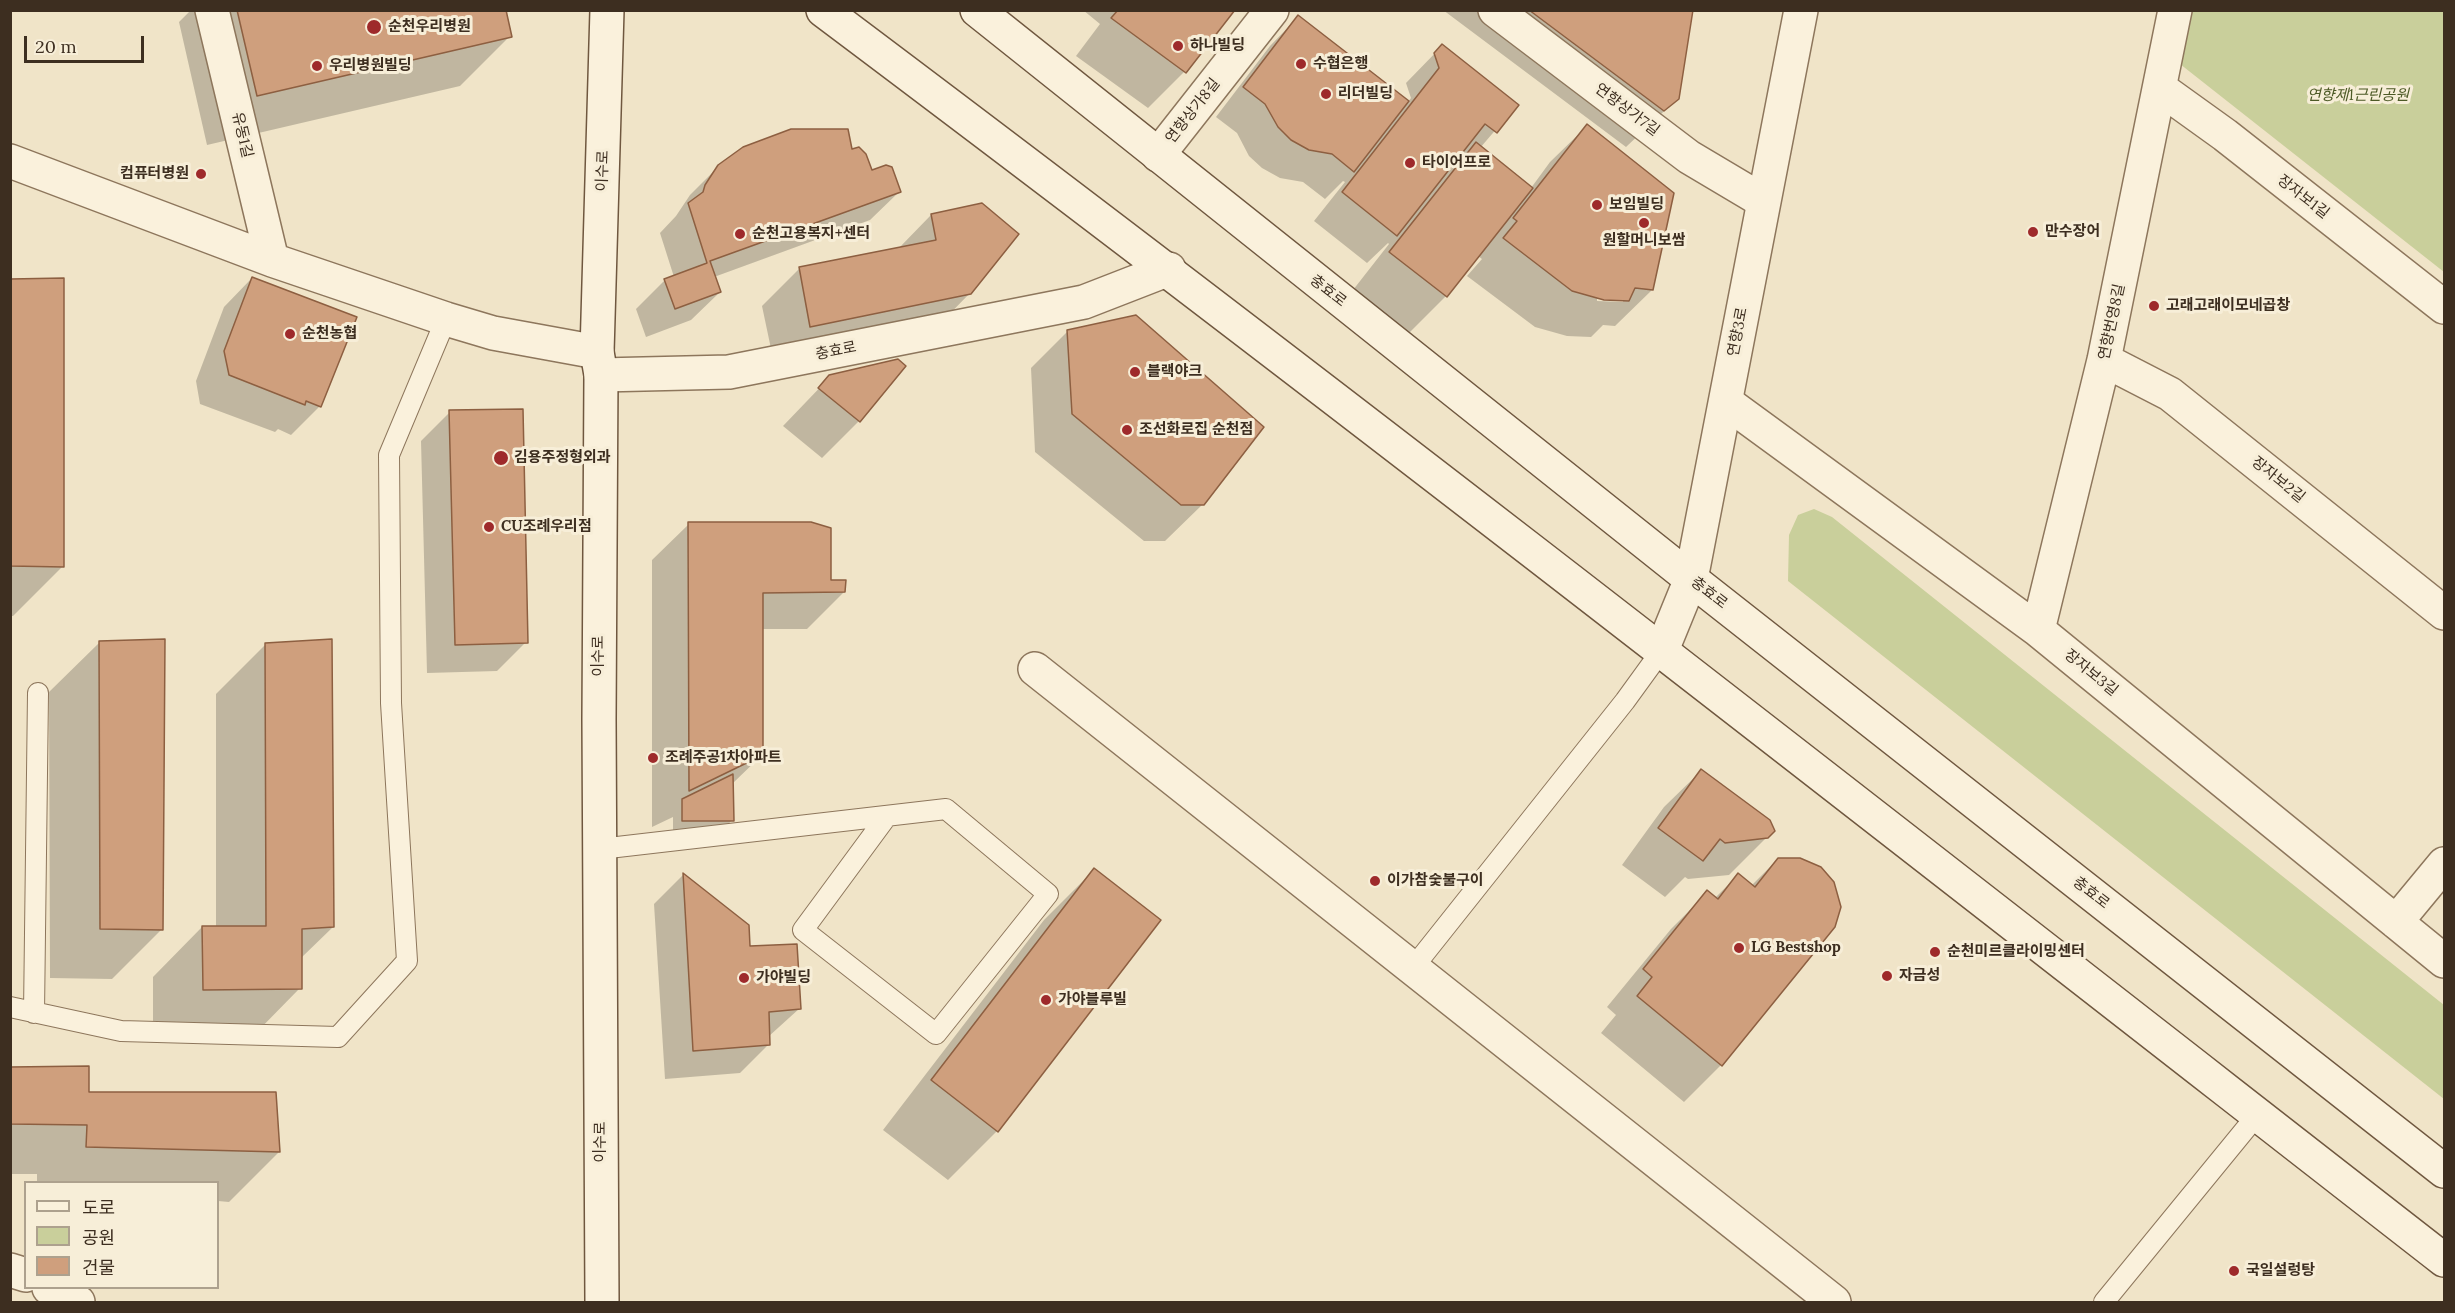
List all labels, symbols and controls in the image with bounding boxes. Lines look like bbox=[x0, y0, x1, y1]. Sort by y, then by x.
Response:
marker: 순천우리병원 bbox=[365, 18, 383, 36]
place label: 순천우리병원 bbox=[388, 18, 471, 36]
scale bar bbox=[27, 24, 147, 62]
text: 20 m bbox=[35, 35, 77, 58]
place label: 하나빌딩 bbox=[1190, 37, 1245, 55]
marker: 하나빌딩 bbox=[1171, 39, 1185, 53]
place label: 수협은행 bbox=[1313, 55, 1368, 73]
place label: 우리병원빌딩 bbox=[329, 57, 412, 75]
marker: 수협은행 bbox=[1294, 57, 1308, 71]
marker: 우리병원빌딩 bbox=[310, 59, 324, 73]
street label: 연향상가8길 bbox=[1162, 75, 1224, 147]
street label: 연향상가7길 bbox=[1591, 80, 1663, 140]
place label: 리더빌딩 bbox=[1338, 85, 1393, 103]
marker: 리더빌딩 bbox=[1319, 87, 1333, 101]
park label: 연향제1근린공원 bbox=[2307, 87, 2409, 105]
street label: 유동1길 bbox=[228, 110, 256, 160]
street label: 이수로 bbox=[593, 150, 613, 192]
place label: 타이어프로 bbox=[1422, 154, 1491, 172]
marker: 타이어프로 bbox=[1403, 156, 1417, 170]
place label: 컴퓨터병원 bbox=[120, 165, 189, 183]
marker: 컴퓨터병원 bbox=[194, 167, 208, 181]
street label: 장자보1길 bbox=[2274, 171, 2332, 223]
place label: 보임빌딩 bbox=[1609, 196, 1664, 214]
marker: 보임빌딩 bbox=[1590, 198, 1604, 212]
marker: 원할머니보쌈 bbox=[1637, 216, 1651, 230]
place label: 만수장어 bbox=[2045, 223, 2100, 241]
place label: 순천고용복지+센터 bbox=[752, 225, 870, 243]
marker: 만수장어 bbox=[2026, 225, 2040, 239]
marker: 순천고용복지+센터 bbox=[733, 227, 747, 241]
place label: 원할머니보쌈 bbox=[1603, 232, 1685, 250]
street label: 충효로 bbox=[1306, 271, 1350, 311]
street label: 연향번영8길 bbox=[2095, 282, 2129, 362]
place label: 고래고래이모네곱창 bbox=[2166, 297, 2290, 315]
marker: 고래고래이모네곱창 bbox=[2147, 299, 2161, 313]
street label: 연향3로 bbox=[1724, 306, 1752, 358]
place label: 순천농협 bbox=[302, 325, 357, 343]
marker: 순천농협 bbox=[283, 327, 297, 341]
street label: 충효로 bbox=[814, 338, 858, 364]
place label: 블랙야크 bbox=[1147, 363, 1202, 381]
marker: 블랙야크 bbox=[1128, 365, 1142, 379]
place label: 조선화로집 순천점 bbox=[1139, 421, 1253, 439]
marker: 조선화로집 순천점 bbox=[1120, 423, 1134, 437]
marker: 김용주정형외과 bbox=[492, 449, 510, 467]
place label: 김용주정형외과 bbox=[514, 449, 611, 467]
street label: 장자보2길 bbox=[2248, 453, 2308, 507]
place label: CU조례우리점 bbox=[501, 518, 592, 536]
marker: CU조례우리점 bbox=[482, 520, 496, 534]
street label: 충효로 bbox=[1687, 573, 1731, 613]
street label: 이수로 bbox=[590, 635, 608, 677]
street label: 장자보3길 bbox=[2061, 646, 2121, 700]
place label: 조례주공1차아파트 bbox=[665, 749, 781, 767]
marker: 조례주공1차아파트 bbox=[646, 751, 660, 765]
place label: 이가참숯불구이 bbox=[1387, 872, 1484, 890]
street label: 충효로 bbox=[2069, 873, 2113, 913]
marker: 이가참숯불구이 bbox=[1368, 874, 1382, 888]
place label: LG Bestshop bbox=[1751, 939, 1841, 957]
marker: LG Bestshop bbox=[1732, 941, 1746, 955]
place label: 순천미르클라이밍센터 bbox=[1947, 943, 2085, 961]
marker: 순천미르클라이밍센터 bbox=[1928, 945, 1942, 959]
place label: 자금성 bbox=[1899, 967, 1940, 985]
place label: 가야빌딩 bbox=[756, 969, 811, 987]
marker: 자금성 bbox=[1880, 969, 1894, 983]
marker: 가야빌딩 bbox=[737, 971, 751, 985]
place label: 가야블루빌 bbox=[1058, 991, 1127, 1009]
marker: 가야블루빌 bbox=[1039, 993, 1053, 1007]
street label: 이수로 bbox=[592, 1121, 610, 1163]
legend bbox=[24, 1181, 219, 1289]
text: 도로 bbox=[82, 1196, 115, 1219]
text: 공원 bbox=[82, 1226, 115, 1249]
text: 건물 bbox=[82, 1256, 115, 1279]
place label: 국일설렁탕 bbox=[2246, 1262, 2315, 1280]
marker: 국일설렁탕 bbox=[2227, 1264, 2241, 1278]

